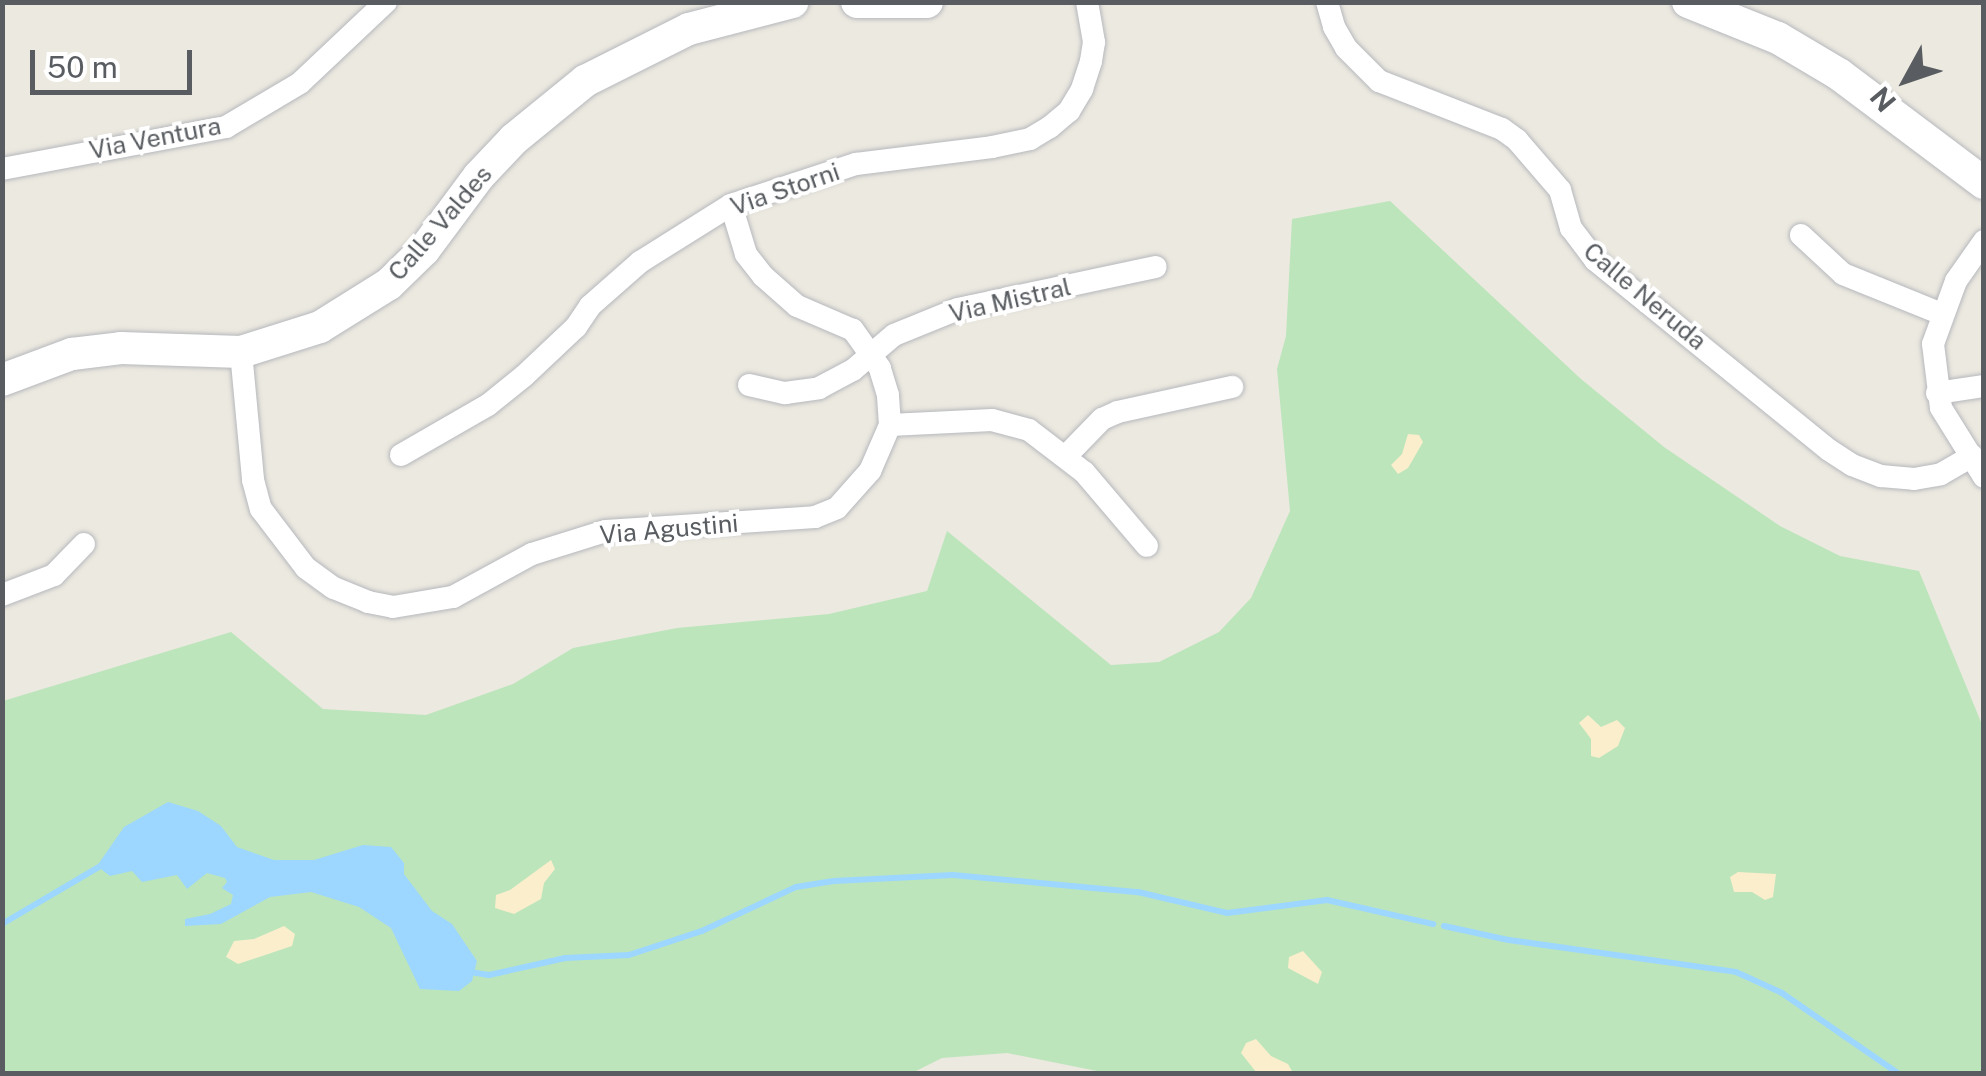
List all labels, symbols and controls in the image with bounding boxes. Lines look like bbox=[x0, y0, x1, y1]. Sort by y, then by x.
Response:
scale bar bbox=[35, 30, 198, 92]
north arrow bbox=[1856, 30, 1956, 130]
text: 50 m bbox=[47, 49, 118, 85]
text: N bbox=[1863, 81, 1902, 119]
street label: Via Ventura bbox=[86, 110, 224, 166]
street label: Via Storni bbox=[727, 156, 843, 222]
street label: Calle Valdes bbox=[382, 159, 498, 287]
street label: Calle Neruda bbox=[1577, 236, 1713, 356]
street label: Via Mistral bbox=[946, 271, 1074, 329]
street label: Via Agustini bbox=[598, 508, 740, 550]

